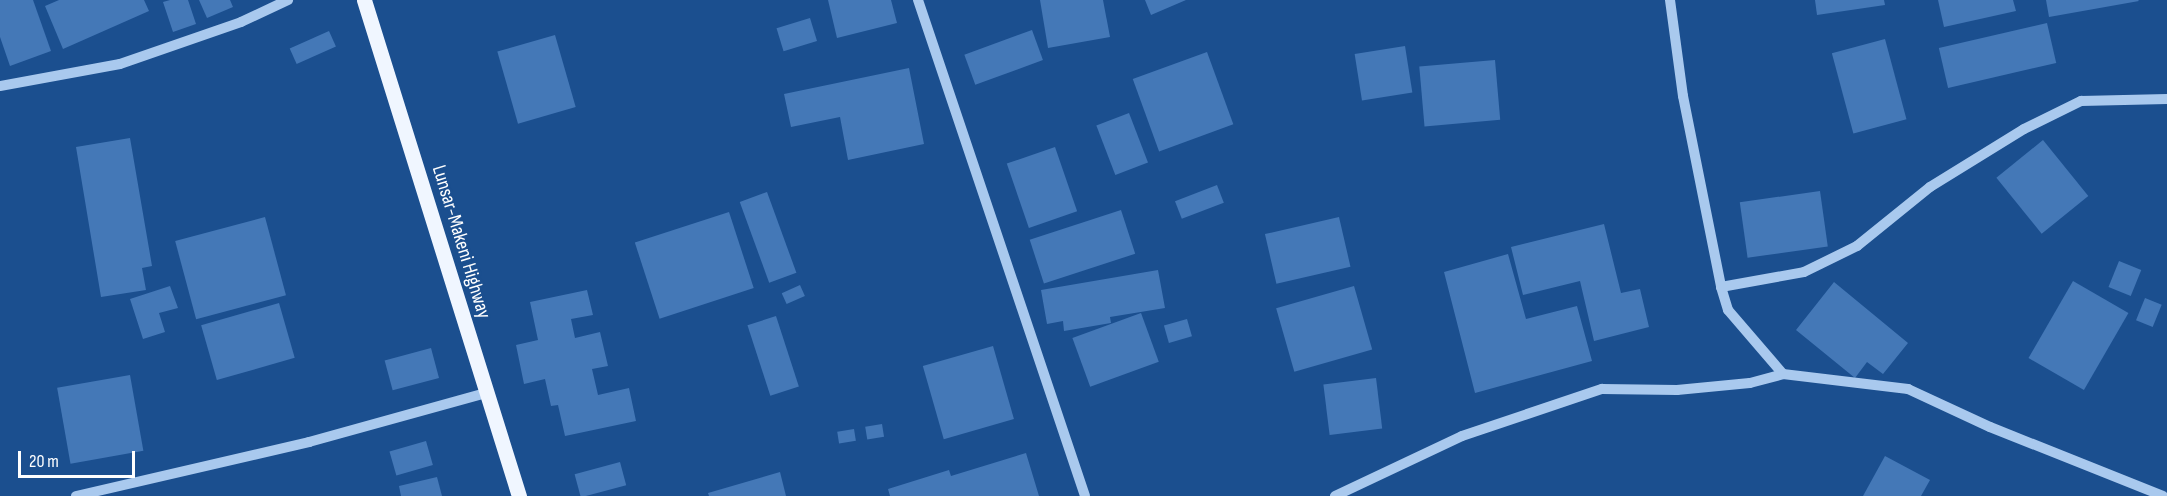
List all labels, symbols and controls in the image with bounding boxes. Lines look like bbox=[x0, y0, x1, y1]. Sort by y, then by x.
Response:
street label: Lunsar-Makeni Highway bbox=[426, 162, 496, 322]
scale bar bbox=[21, 439, 138, 477]
text: 20 m bbox=[29, 451, 59, 472]

